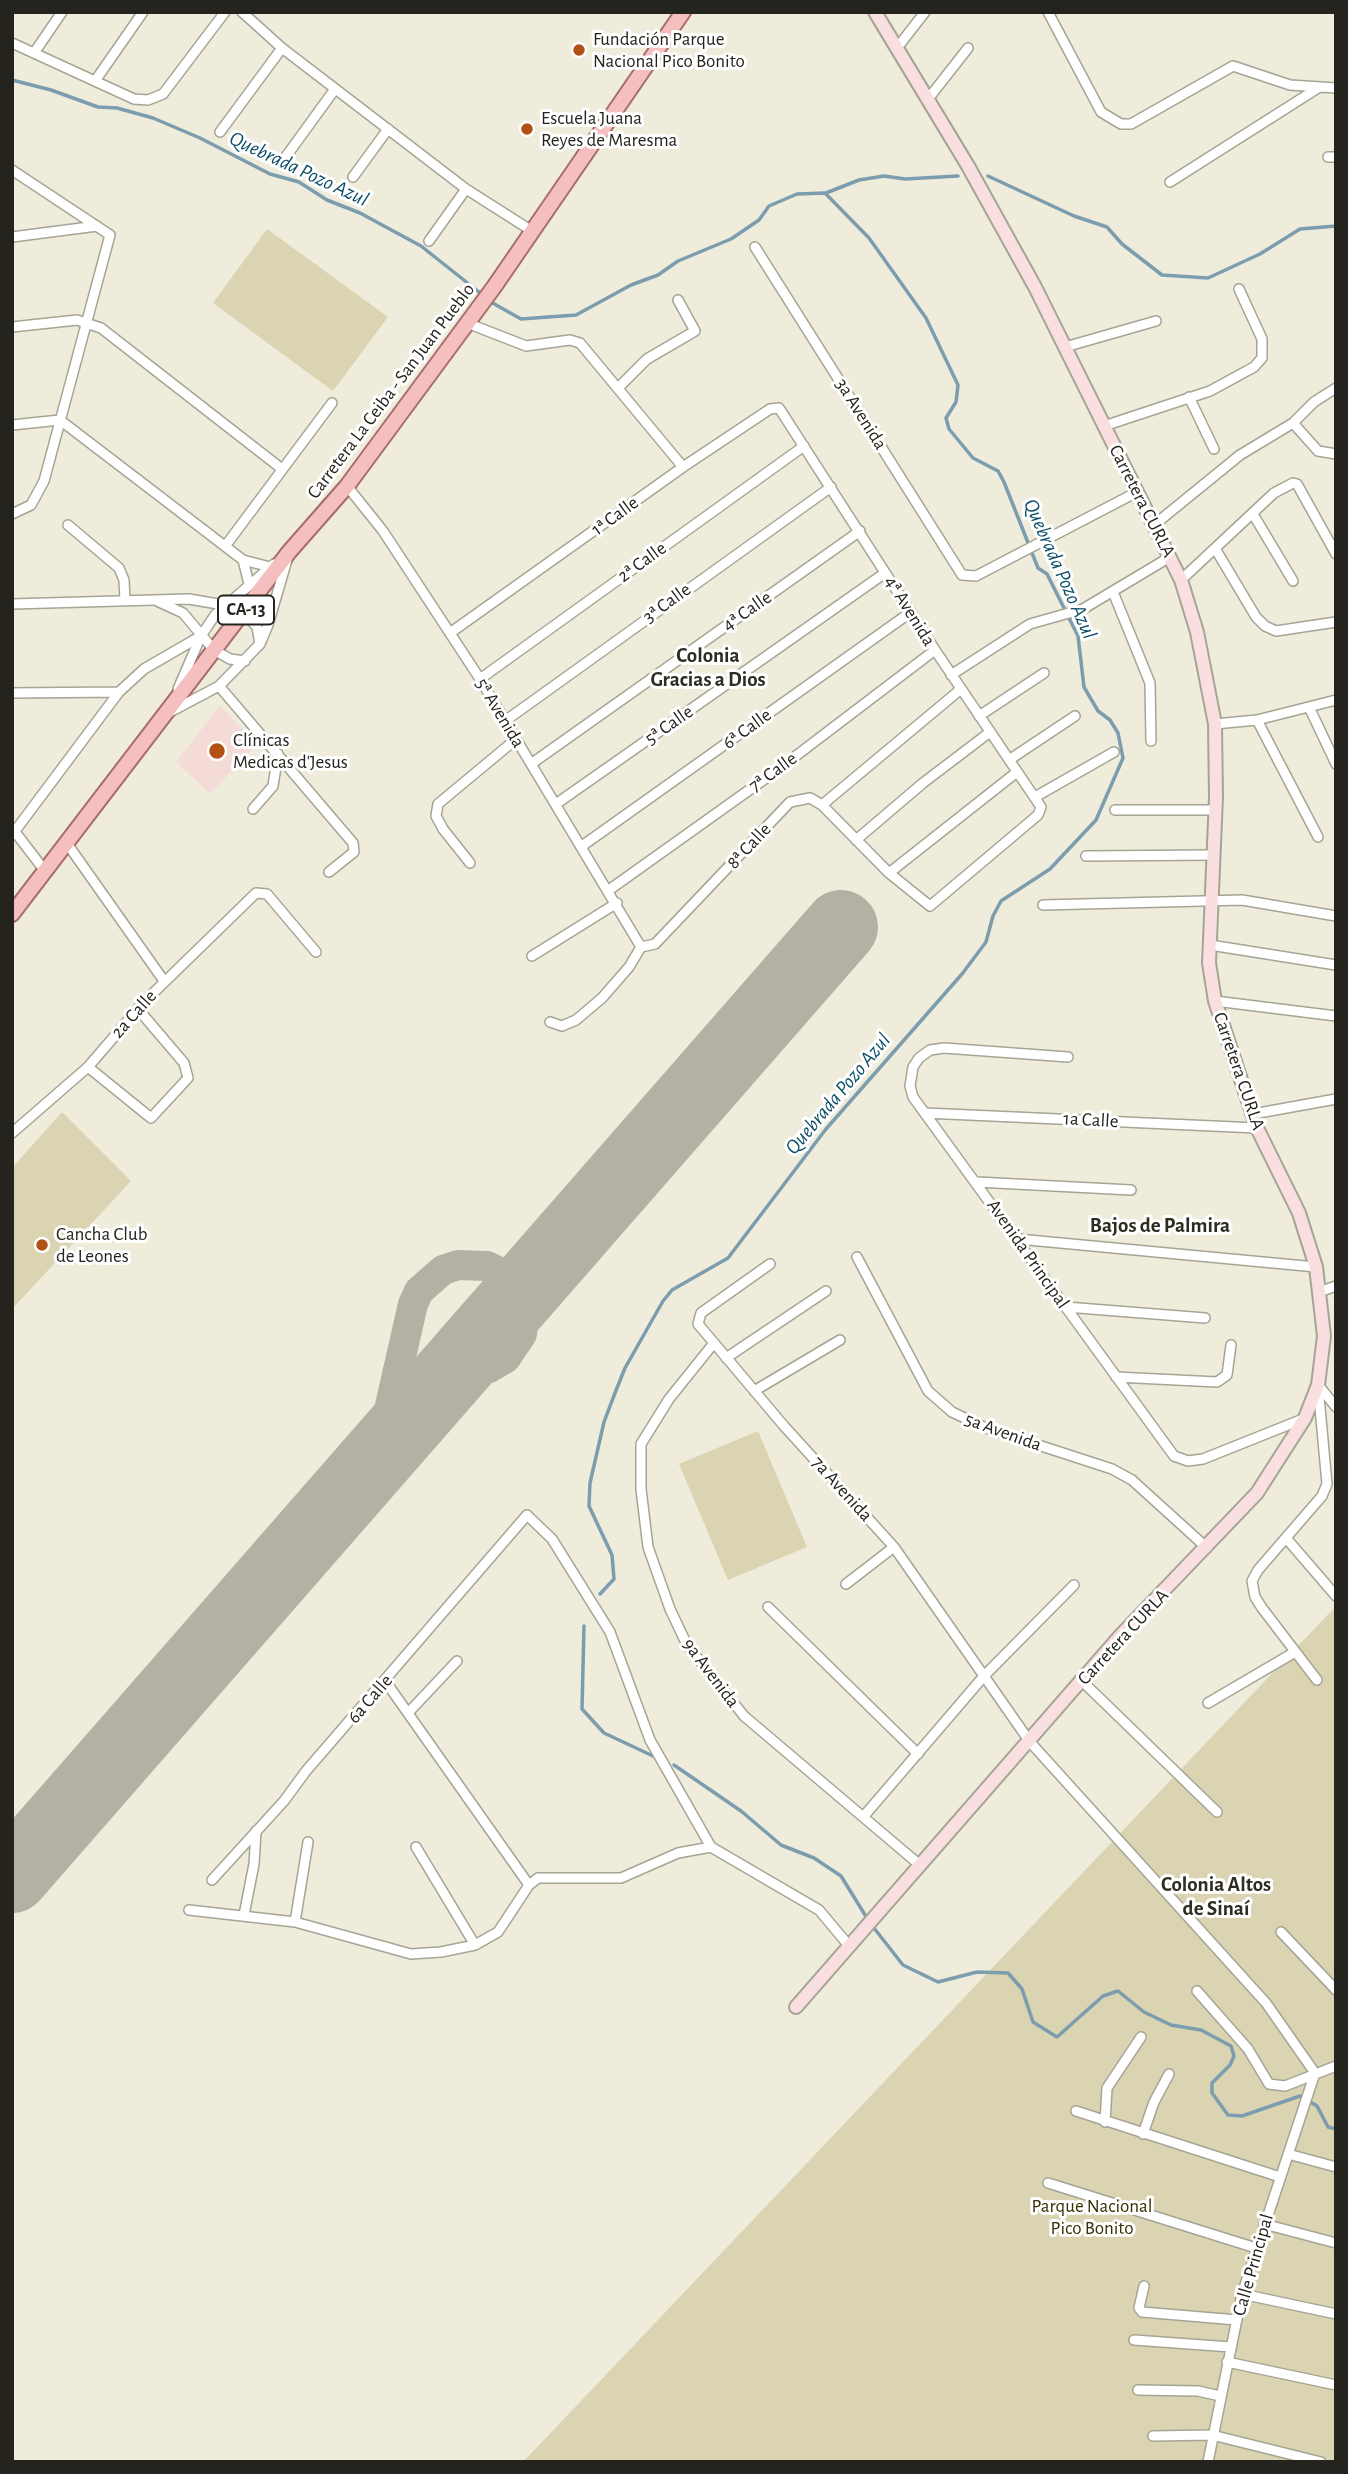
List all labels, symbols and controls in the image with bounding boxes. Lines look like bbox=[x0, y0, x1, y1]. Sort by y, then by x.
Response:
place label: Fundación Parque Nacional Pico Bonito bbox=[593, 28, 745, 72]
marker: Fundación Parque Nacional Pico Bonito bbox=[571, 42, 587, 58]
place label: Escuela Juana Reyes de Maresma bbox=[541, 107, 677, 151]
marker: Escuela Juana Reyes de Maresma bbox=[519, 121, 535, 137]
water label: Quebrada Pozo Azul bbox=[225, 126, 373, 212]
street label: Carretera La Ceiba - San Juan Pueblo bbox=[302, 279, 480, 503]
street label: 3a Avenida bbox=[830, 374, 892, 454]
street label: Carretera CURLA bbox=[1104, 441, 1180, 561]
street label: 1ª Calle bbox=[587, 491, 643, 541]
water label: Quebrada Pozo Azul bbox=[1018, 495, 1102, 643]
street label: 2ª Calle bbox=[613, 537, 671, 587]
street label: 4ª Avenida bbox=[880, 572, 940, 650]
street label: 3ª Calle bbox=[639, 578, 695, 628]
street label: 4ª Calle bbox=[718, 586, 776, 636]
road number: CA-13 bbox=[218, 596, 274, 624]
district label: Colonia Gracias a Dios bbox=[650, 643, 766, 693]
street label: 5ª Avenida bbox=[470, 674, 530, 752]
street label: 5ª Calle bbox=[640, 700, 698, 750]
street label: 6ª Calle bbox=[718, 704, 776, 754]
place label: Clínicas Medicas d'Jesus bbox=[233, 729, 348, 773]
marker: Clínicas Medicas d'Jesus bbox=[207, 741, 227, 761]
street label: 7ª Calle bbox=[744, 747, 802, 797]
street label: 8ª Calle bbox=[722, 818, 776, 874]
street label: 2a Calle bbox=[106, 985, 162, 1043]
street label: Carretera CURLA bbox=[1208, 1009, 1270, 1133]
water label: Quebrada Pozo Azul bbox=[780, 1028, 896, 1160]
street label: 1a Calle bbox=[1063, 1107, 1119, 1133]
street label: Avenida Principal bbox=[982, 1195, 1074, 1313]
district label: Bajos de Palmira bbox=[1090, 1213, 1230, 1239]
place label: Cancha Club de Leones bbox=[56, 1223, 147, 1267]
marker: Cancha Club de Leones bbox=[34, 1237, 50, 1253]
street label: 5a Avenida bbox=[962, 1408, 1044, 1456]
street label: 7a Avenida bbox=[807, 1452, 877, 1526]
street label: Carretera CURLA bbox=[1073, 1584, 1173, 1690]
street label: 9a Avenida bbox=[678, 1634, 744, 1712]
street label: 6a Calle bbox=[342, 1670, 398, 1728]
district label: Colonia Altos de Sinaí bbox=[1161, 1872, 1271, 1922]
park label: Parque Nacional Pico Bonito bbox=[1031, 2195, 1153, 2239]
street label: Calle Principal bbox=[1228, 2211, 1278, 2319]

